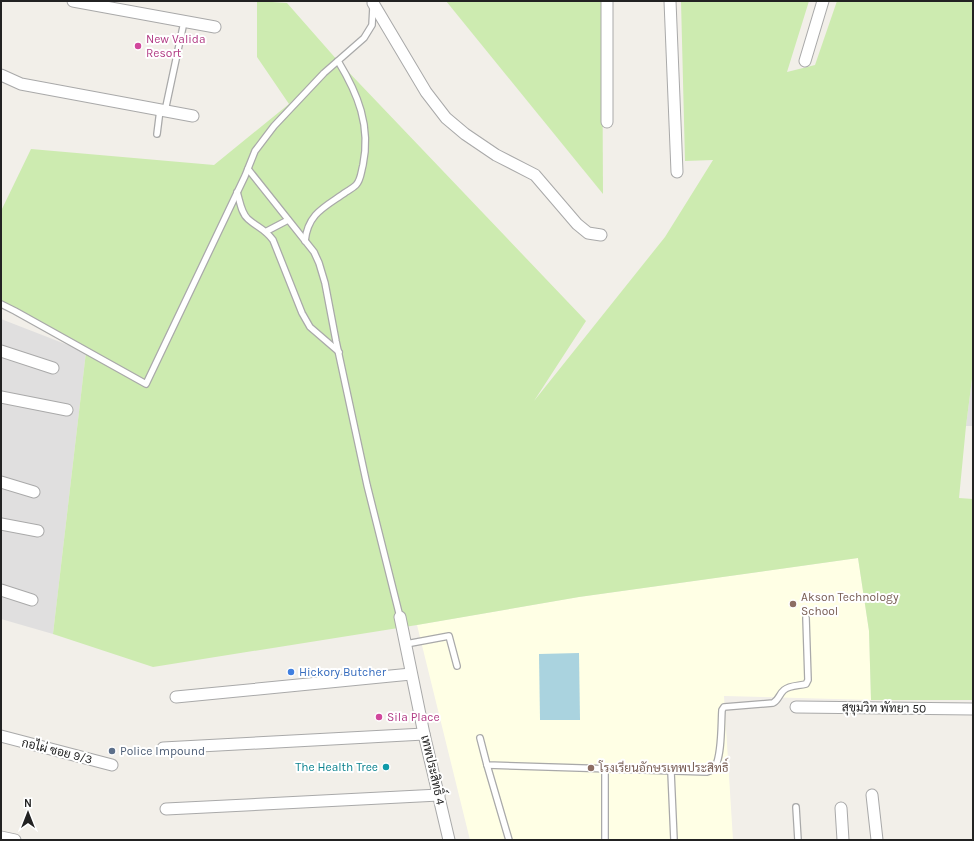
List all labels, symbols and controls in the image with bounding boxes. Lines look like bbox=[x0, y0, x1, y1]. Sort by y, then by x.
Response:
place label: New Valida Resort bbox=[146, 32, 206, 60]
marker: New Valida Resort bbox=[133, 41, 143, 51]
place label: Akson Technology School bbox=[801, 590, 899, 618]
marker: Akson Technology School bbox=[788, 599, 798, 609]
place label: Hickory Butcher bbox=[299, 665, 387, 679]
marker: Hickory Butcher bbox=[286, 667, 296, 677]
street label: สุขุมวิท พัทยา 50 bbox=[842, 700, 926, 718]
place label: Sila Place bbox=[387, 710, 440, 724]
marker: Sila Place bbox=[374, 712, 384, 722]
street label: เทพประสิทธิ์ 4 bbox=[418, 733, 452, 807]
street label: กอไผ่ ซอย 9/3 bbox=[20, 734, 94, 767]
place label: Police Impound bbox=[120, 744, 205, 758]
marker: Police Impound bbox=[107, 746, 117, 756]
place label: โรงเรียนอักษรเทพประสิทธิ์ bbox=[598, 757, 729, 775]
place label: The Health Tree bbox=[295, 760, 378, 774]
marker: The Health Tree bbox=[381, 762, 391, 772]
marker: โรงเรียนอักษรเทพประสิทธิ์ bbox=[586, 763, 596, 773]
north arrow bbox=[8, 793, 48, 833]
text: N bbox=[24, 797, 32, 810]

